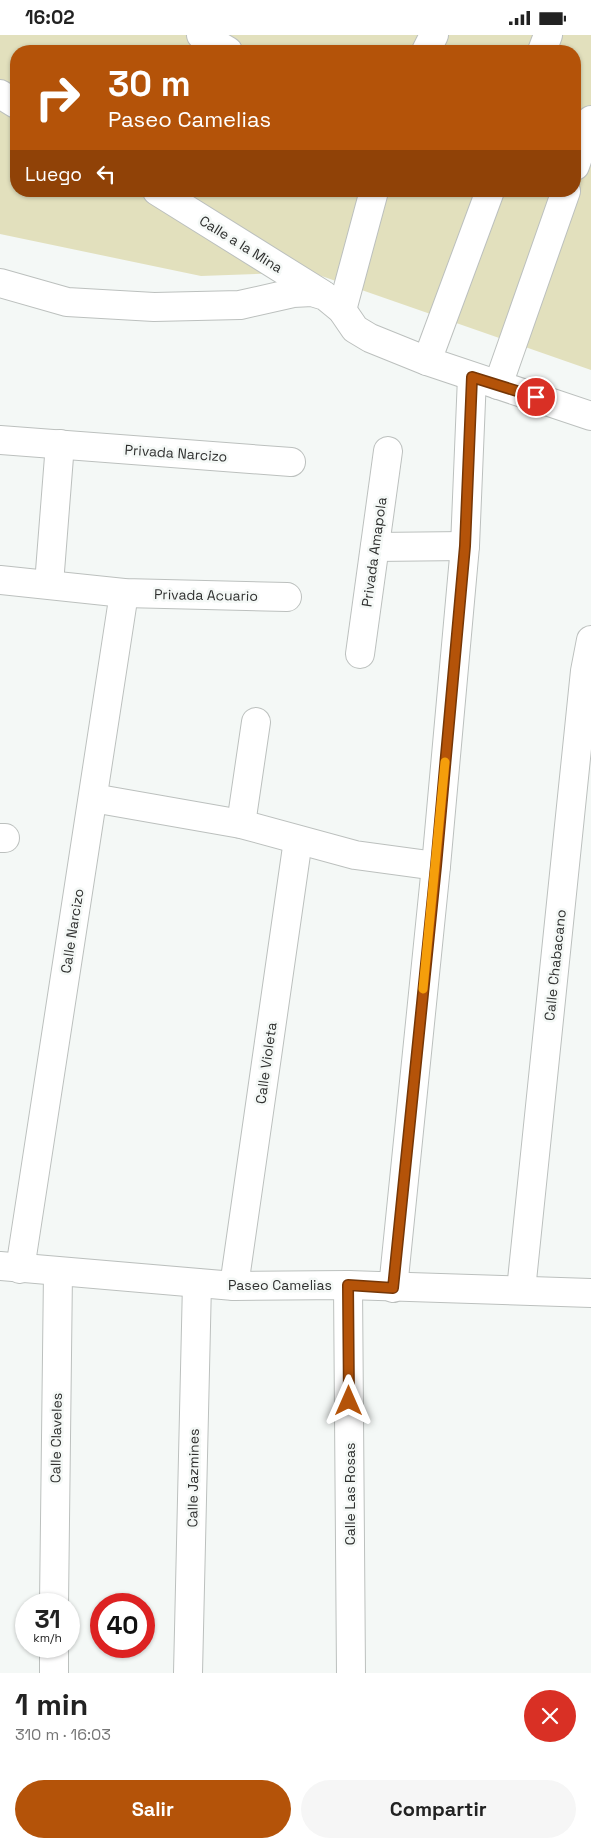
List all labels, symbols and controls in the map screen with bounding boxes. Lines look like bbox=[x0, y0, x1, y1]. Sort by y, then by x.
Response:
text: 16:02 bbox=[25, 5, 75, 30]
text: 30 m bbox=[108, 62, 191, 106]
icon: right bbox=[25, 65, 90, 130]
text: Paseo Camelias bbox=[108, 105, 271, 133]
icon: left bbox=[92, 160, 120, 188]
text: Luego bbox=[25, 162, 82, 187]
street label: Calle a la Mina bbox=[196, 211, 286, 277]
pin bbox=[515, 376, 557, 418]
icon: arrive bbox=[522, 383, 550, 411]
street label: Privada Narcizo bbox=[124, 440, 228, 466]
street label: Privada Amapola bbox=[357, 496, 391, 608]
street label: Privada Acuario bbox=[154, 585, 258, 605]
street label: Calle Narcizo bbox=[56, 887, 88, 975]
street label: Calle Chabacano bbox=[540, 908, 570, 1022]
street label: Calle Violeta bbox=[251, 1021, 281, 1105]
street label: Paseo Camelias bbox=[228, 1276, 332, 1294]
position arrow bbox=[322, 1374, 374, 1426]
street label: Calle Claveles bbox=[46, 1393, 66, 1483]
street label: Calle Jazmines bbox=[183, 1428, 203, 1528]
street label: Calle Las Rosas bbox=[341, 1443, 359, 1545]
speed limit sign: 40 bbox=[90, 1593, 155, 1658]
text: 31 bbox=[34, 1603, 61, 1635]
text: km/h bbox=[33, 1630, 62, 1646]
text: 1 min bbox=[15, 1685, 88, 1724]
button: close bbox=[524, 1690, 576, 1742]
text: 310 m · 16:03 bbox=[15, 1724, 111, 1745]
button: Salir bbox=[15, 1780, 291, 1838]
button: Compartir bbox=[301, 1780, 576, 1838]

